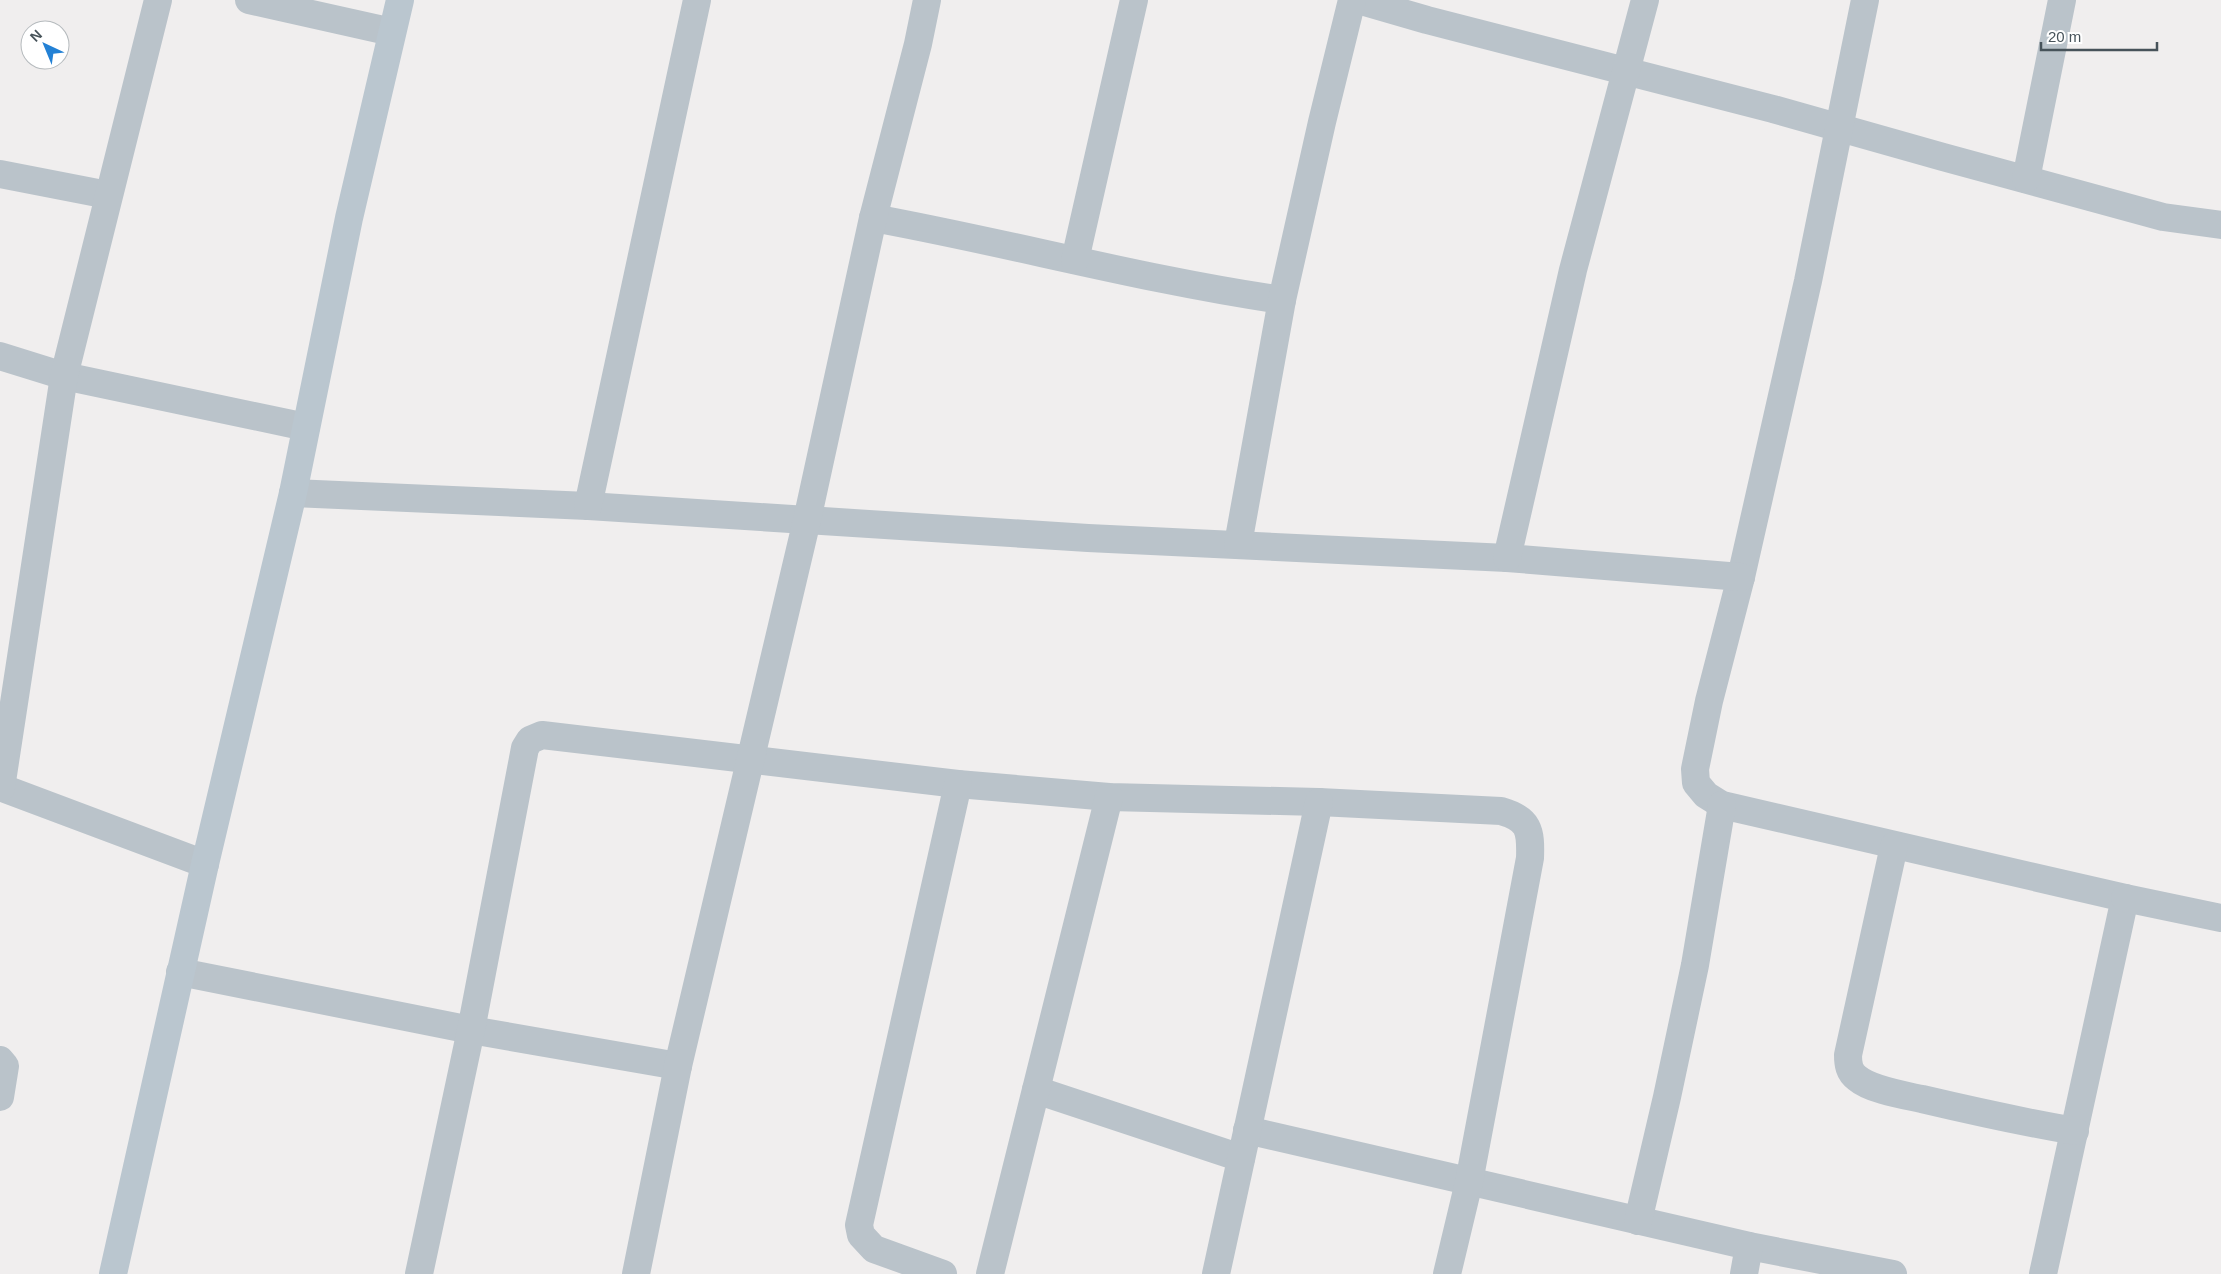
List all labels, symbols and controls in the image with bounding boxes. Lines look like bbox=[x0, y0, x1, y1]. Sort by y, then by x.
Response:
north arrow bbox=[20, 20, 70, 70]
scale bar bbox=[2041, 20, 2157, 52]
text: N bbox=[27, 26, 45, 45]
text: 20 m bbox=[2048, 28, 2081, 45]

